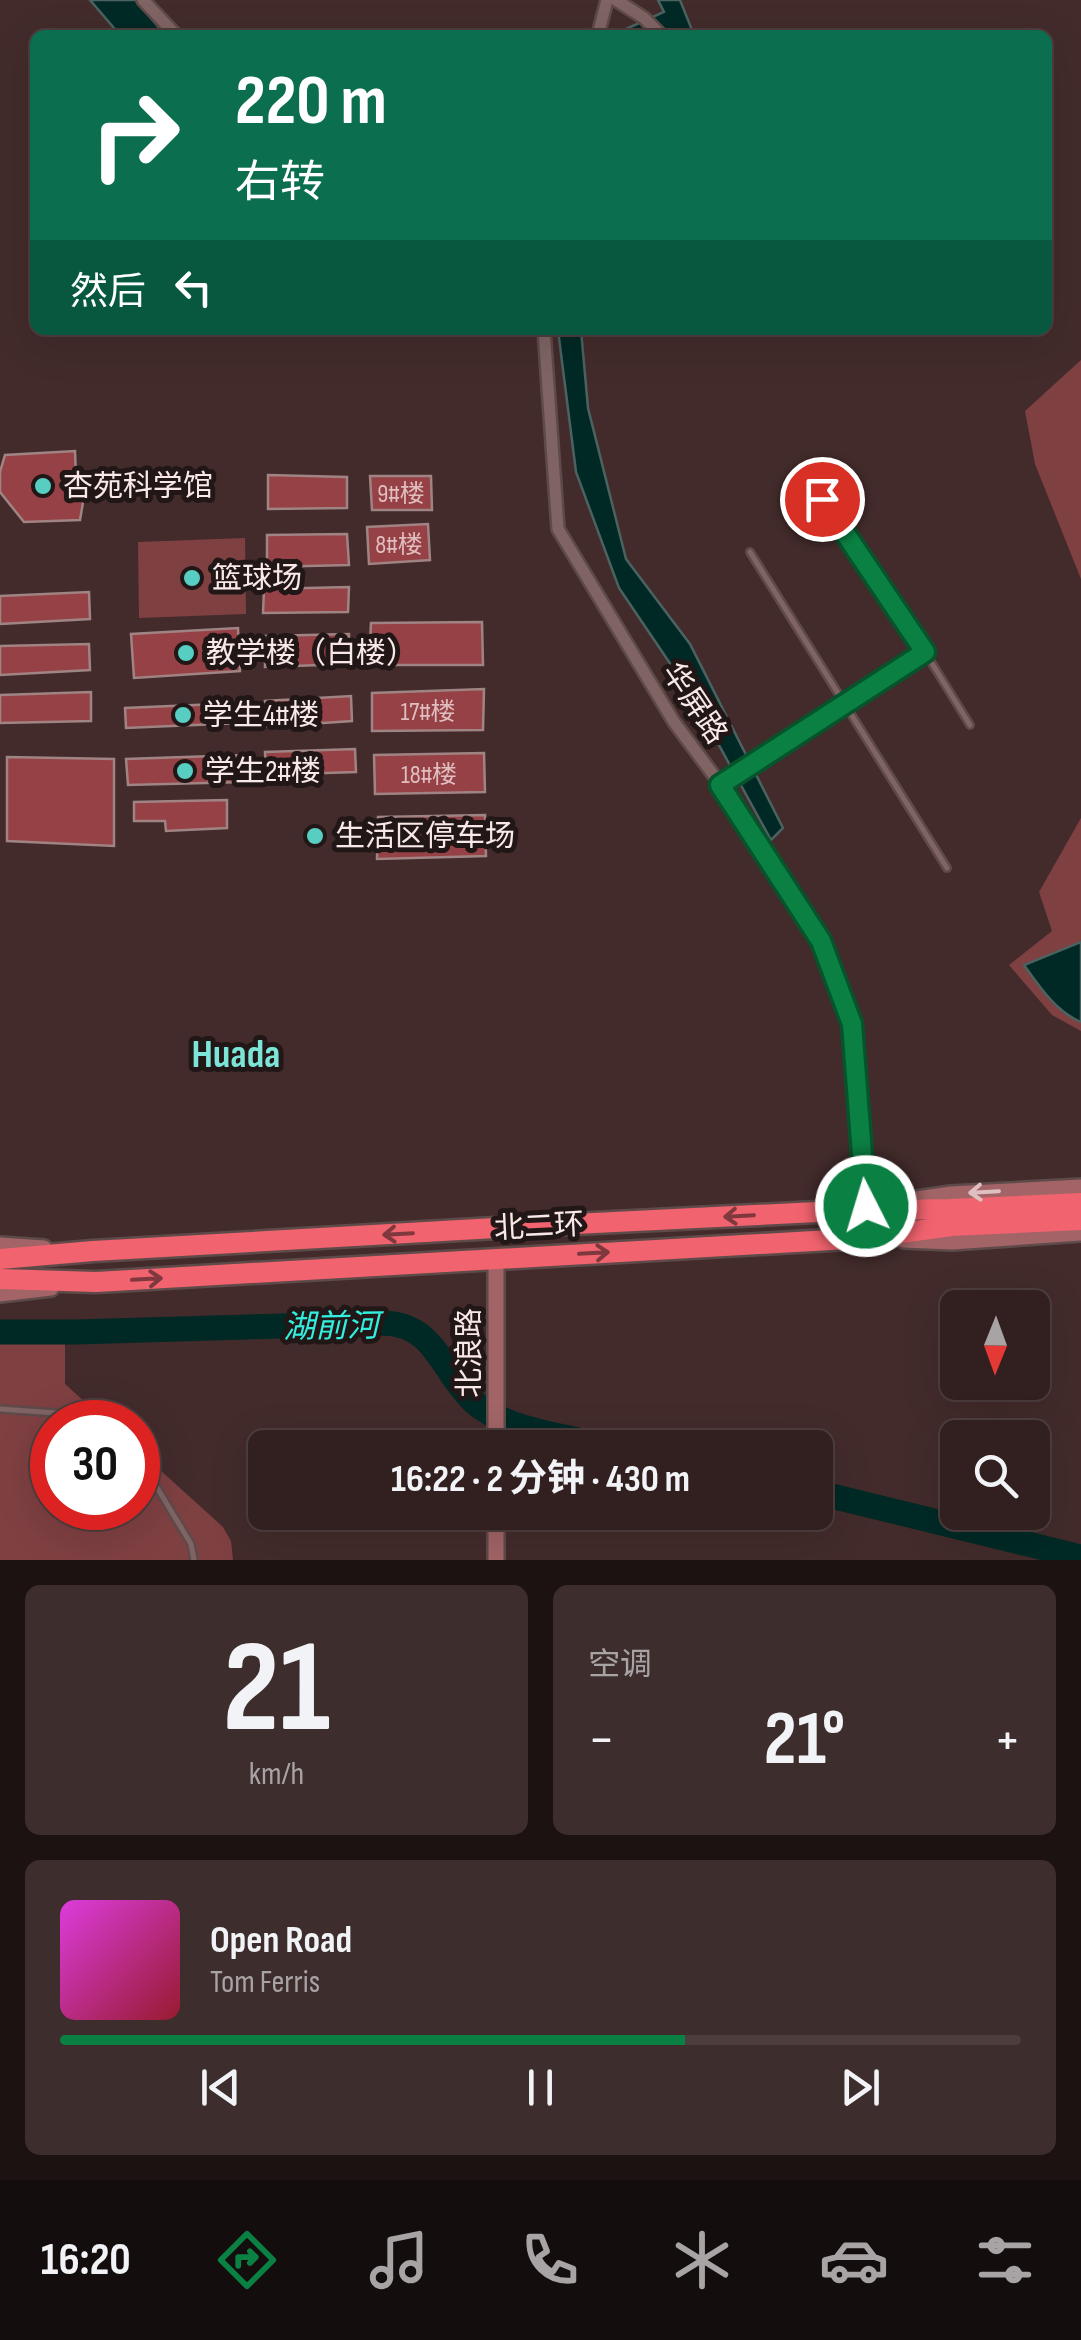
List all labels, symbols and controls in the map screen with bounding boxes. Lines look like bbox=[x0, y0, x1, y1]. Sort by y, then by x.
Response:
text: 220 m bbox=[235, 60, 387, 144]
icon: right bbox=[70, 70, 200, 200]
text: 右转 bbox=[235, 156, 325, 211]
icon: left bbox=[166, 260, 221, 315]
text: 然后 bbox=[70, 270, 146, 315]
pin bbox=[780, 457, 865, 542]
place label: 杏苑科学馆 bbox=[63, 469, 213, 505]
icon: arrive bbox=[795, 472, 850, 527]
marker: 杏苑科学馆 bbox=[32, 475, 54, 497]
house number: 9#楼 bbox=[377, 479, 425, 510]
house number: 8#楼 bbox=[375, 530, 423, 561]
place label: 篮球场 bbox=[212, 561, 302, 597]
marker: 篮球场 bbox=[181, 567, 203, 589]
place label: 教学楼（白楼） bbox=[206, 636, 416, 672]
marker: 教学楼（白楼） bbox=[175, 642, 197, 664]
street label: 华屏路 bbox=[654, 656, 734, 751]
house number: 17#楼 bbox=[400, 697, 456, 728]
place label: 学生4#楼 bbox=[203, 698, 319, 734]
marker: 学生4#楼 bbox=[172, 704, 194, 726]
place label: 学生2#楼 bbox=[205, 754, 321, 790]
marker: 学生2#楼 bbox=[174, 760, 196, 782]
house number: 18#楼 bbox=[401, 760, 457, 791]
place label: 生活区停车场 bbox=[335, 819, 515, 855]
marker: 生活区停车场 bbox=[304, 825, 326, 847]
district label: Huada bbox=[192, 1031, 280, 1079]
position arrow bbox=[814, 1154, 918, 1258]
one-way arrow bbox=[968, 1183, 1000, 1202]
street label: 北二环 bbox=[493, 1207, 585, 1247]
one-way arrow bbox=[724, 1207, 756, 1226]
one-way arrow bbox=[383, 1225, 415, 1244]
one-way arrow bbox=[577, 1243, 609, 1262]
one-way arrow bbox=[131, 1269, 163, 1288]
north arrow bbox=[940, 1290, 1050, 1400]
map controls bbox=[940, 1290, 1050, 1530]
water label: 湖前河 bbox=[283, 1307, 385, 1348]
street label: 北浪路 bbox=[452, 1308, 488, 1398]
speed limit sign: 30 bbox=[30, 1400, 160, 1530]
button: search bbox=[940, 1420, 1050, 1530]
text: 16:22 · 2 分钟 · 430 m bbox=[391, 1457, 690, 1502]
text: 21 bbox=[222, 1612, 331, 1768]
text: 空调 bbox=[588, 1646, 652, 1685]
text: 21° bbox=[764, 1695, 845, 1786]
text: − bbox=[588, 1707, 615, 1774]
text: + bbox=[994, 1707, 1021, 1774]
text: km/h bbox=[249, 1755, 304, 1794]
text: Open Road bbox=[210, 1918, 352, 1963]
text: Tom Ferris bbox=[210, 1963, 320, 2002]
icon: previous bbox=[193, 2060, 248, 2115]
icon: pause bbox=[513, 2060, 568, 2115]
icon: next bbox=[833, 2060, 888, 2115]
icon: directions bbox=[212, 2225, 282, 2295]
icon: music bbox=[364, 2225, 434, 2295]
icon: phone bbox=[515, 2225, 585, 2295]
icon: climate bbox=[667, 2225, 737, 2295]
icon: car bbox=[819, 2225, 889, 2295]
icon: filters bbox=[970, 2225, 1040, 2295]
text: 16:20 bbox=[41, 2233, 131, 2288]

